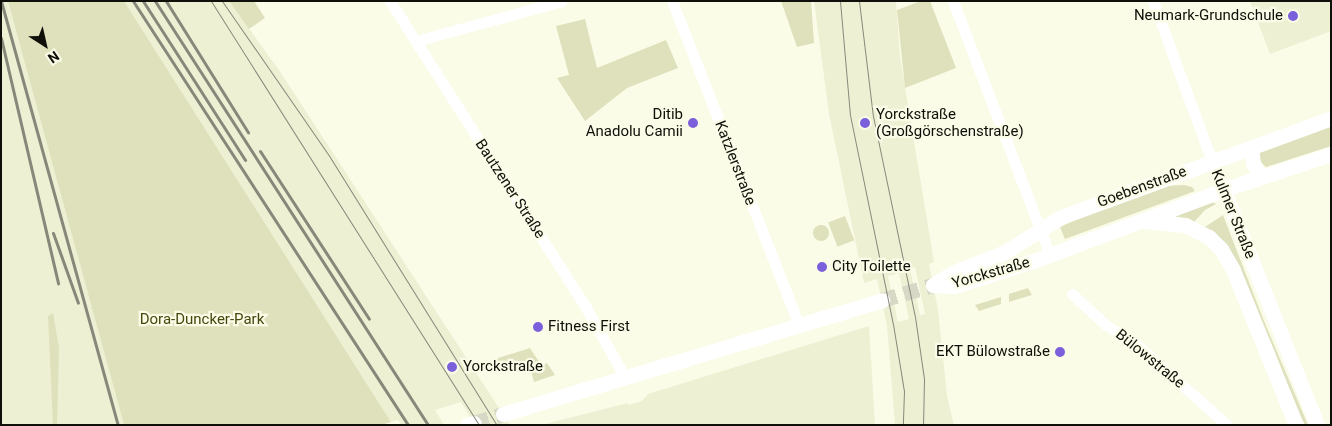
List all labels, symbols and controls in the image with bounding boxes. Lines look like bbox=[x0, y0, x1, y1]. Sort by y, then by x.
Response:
place label: Neumark-Grundschule bbox=[1134, 7, 1283, 25]
marker: Neumark-Grundschule bbox=[1287, 10, 1299, 22]
north arrow bbox=[20, 20, 70, 70]
text: N bbox=[45, 48, 62, 67]
place label: Ditib Anadolu Camii bbox=[586, 105, 683, 140]
place label: Yorckstraße (Großgörschenstraße) bbox=[876, 105, 1024, 140]
marker: Yorckstraße (Großgörschenstraße) bbox=[858, 116, 872, 130]
marker: Ditib Anadolu Camii bbox=[687, 117, 699, 129]
street label: Katzlerstraße bbox=[711, 118, 759, 208]
street label: Bautzener Straße bbox=[471, 136, 549, 242]
street label: Goebenstraße bbox=[1095, 162, 1189, 212]
street label: Kulmer Straße bbox=[1207, 167, 1259, 261]
street label: Yorckstraße bbox=[950, 253, 1032, 293]
place label: City Toilette bbox=[832, 258, 911, 276]
marker: City Toilette bbox=[816, 261, 828, 273]
park label: Dora-Duncker-Park bbox=[140, 311, 264, 329]
place label: Fitness First bbox=[548, 318, 630, 336]
marker: Fitness First bbox=[532, 321, 544, 333]
street label: Bülowstraße bbox=[1112, 326, 1188, 392]
place label: EKT Bülowstraße bbox=[936, 343, 1050, 361]
marker: EKT Bülowstraße bbox=[1054, 346, 1066, 358]
place label: Yorckstraße bbox=[463, 358, 543, 376]
marker: Yorckstraße bbox=[445, 360, 459, 374]

